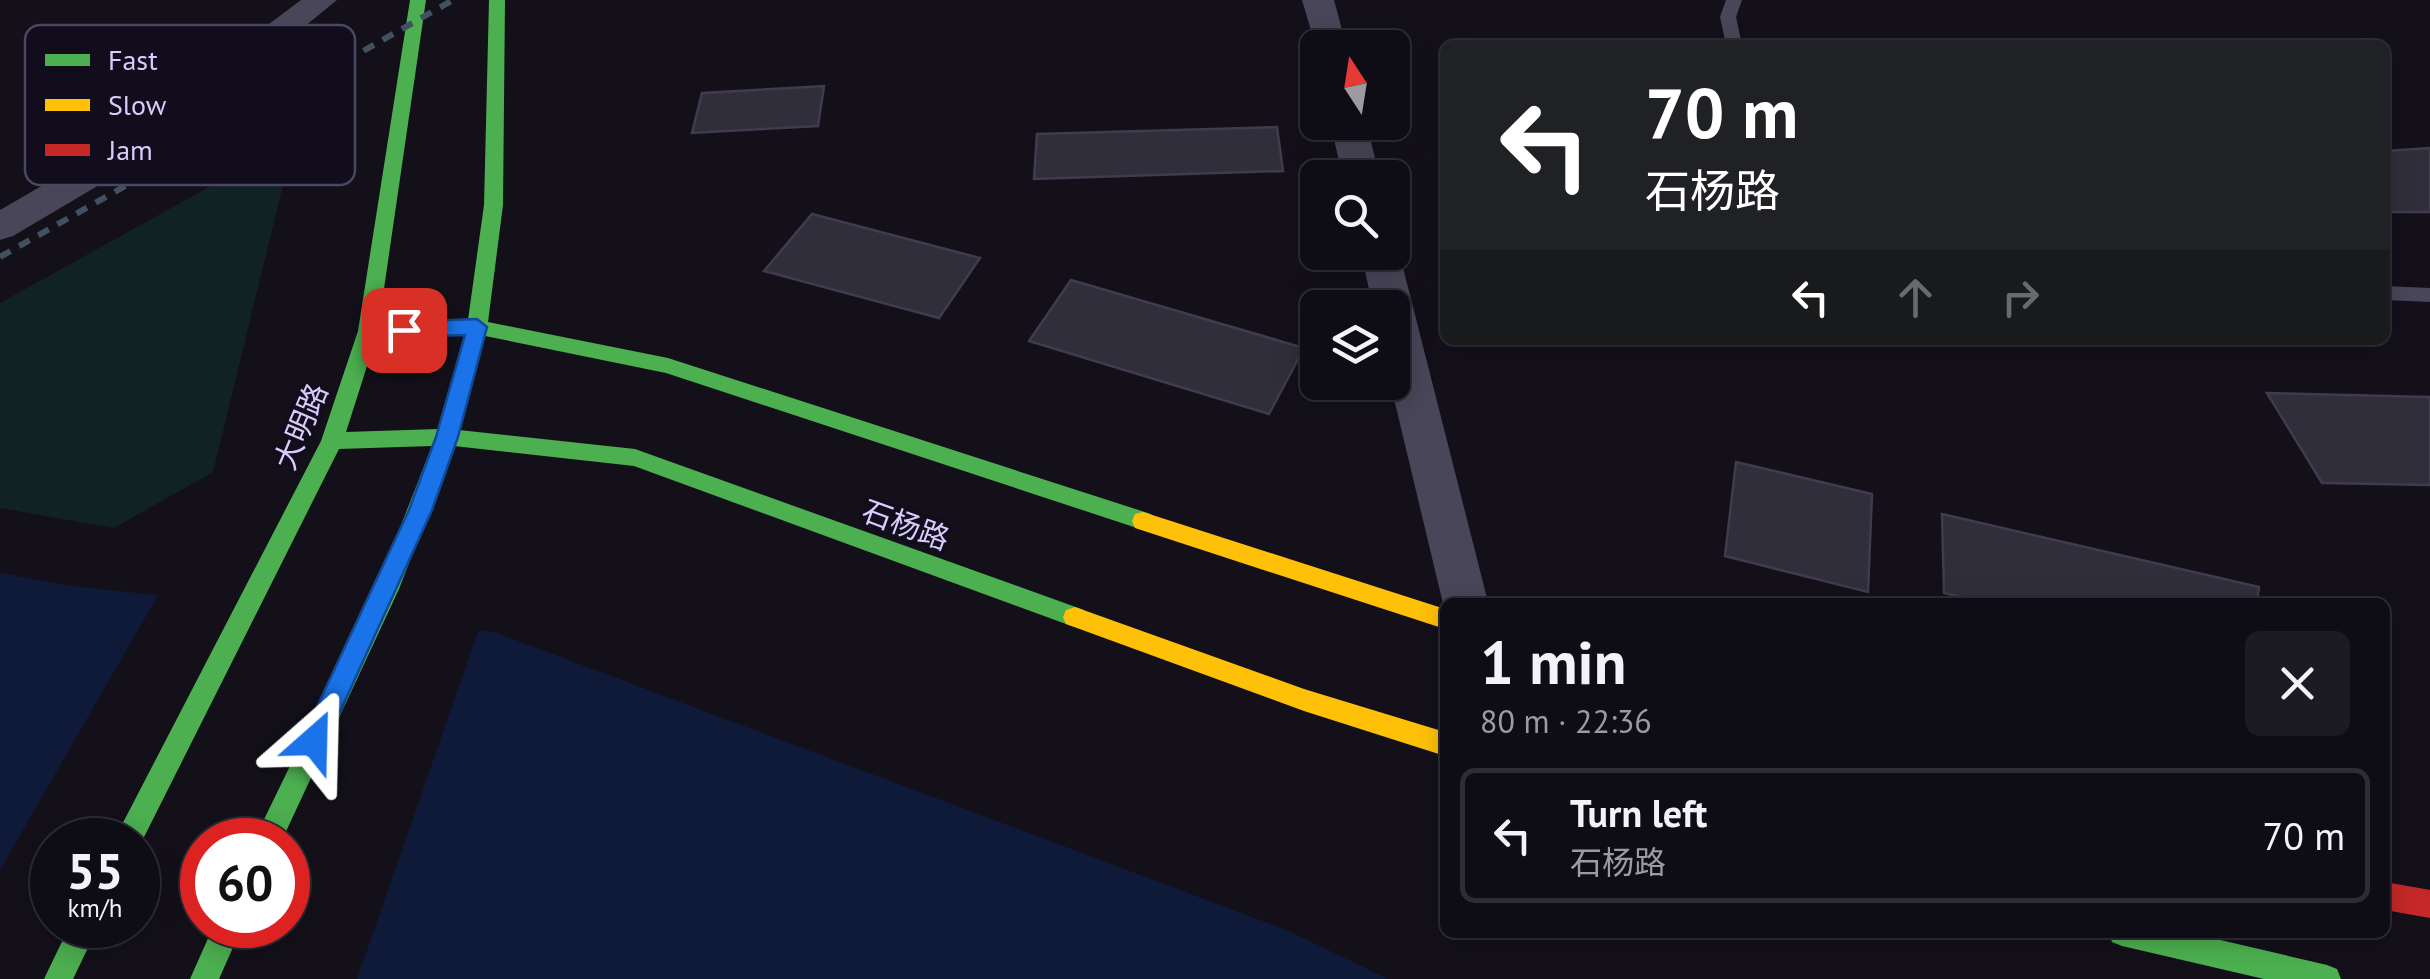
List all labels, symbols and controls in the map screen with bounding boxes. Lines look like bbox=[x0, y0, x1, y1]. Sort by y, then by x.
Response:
legend bbox=[25, 25, 355, 185]
north arrow bbox=[1300, 30, 1410, 140]
map controls bbox=[1300, 30, 1410, 400]
text: Fast bbox=[108, 41, 158, 78]
text: 70 m bbox=[1645, 67, 1798, 157]
icon: left bbox=[1480, 80, 1610, 210]
text: Slow bbox=[108, 86, 167, 123]
text: Jam bbox=[107, 131, 153, 168]
button: search bbox=[1300, 160, 1410, 270]
text: 石杨路 bbox=[1645, 161, 1780, 219]
icon: left bbox=[1783, 270, 1838, 325]
icon: ahead bbox=[1888, 270, 1943, 325]
icon: right bbox=[1993, 270, 2048, 325]
pin bbox=[362, 288, 447, 373]
button: layers bbox=[1300, 290, 1410, 400]
icon: arrive bbox=[377, 303, 432, 358]
street label: 大明路 bbox=[264, 377, 336, 475]
street label: 石杨路 bbox=[857, 490, 955, 558]
text: 1 min bbox=[1480, 623, 1626, 701]
button: close bbox=[2245, 631, 2350, 736]
position arrow bbox=[262, 689, 366, 793]
text: 80 m · 22:36 bbox=[1480, 700, 1652, 742]
text: Turn left bbox=[1570, 788, 1707, 837]
icon: left bbox=[1485, 808, 1540, 863]
text: 70 m bbox=[2263, 811, 2345, 860]
speed limit sign: 60 bbox=[180, 818, 310, 948]
text: 55 bbox=[67, 838, 123, 903]
text: 石杨路 bbox=[1570, 841, 1666, 883]
text: km/h bbox=[68, 892, 122, 924]

